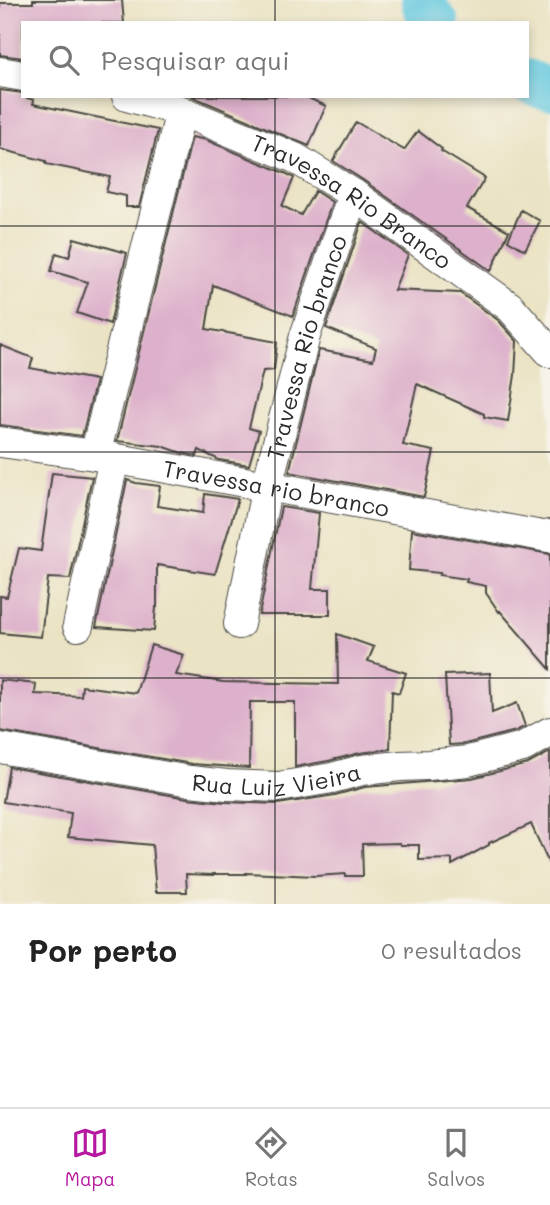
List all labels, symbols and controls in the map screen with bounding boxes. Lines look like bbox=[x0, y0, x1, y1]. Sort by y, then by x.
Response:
search box bbox=[21, 21, 529, 98]
icon: search bbox=[45, 41, 83, 79]
text: Pesquisar aqui bbox=[101, 43, 290, 77]
street label: Travessa Rio Branco bbox=[247, 127, 458, 275]
street label: Travessa Rio branco bbox=[259, 231, 353, 463]
street label: Travessa rio branco bbox=[161, 453, 392, 523]
street label: Rua Luiz Vieira bbox=[191, 756, 364, 803]
text: Por perto bbox=[28, 930, 177, 970]
text: 0 resultados bbox=[381, 935, 522, 965]
tab: Mapa bbox=[65, 1124, 115, 1191]
tab: Rotas bbox=[245, 1124, 298, 1191]
tab: Salvos bbox=[427, 1124, 485, 1191]

